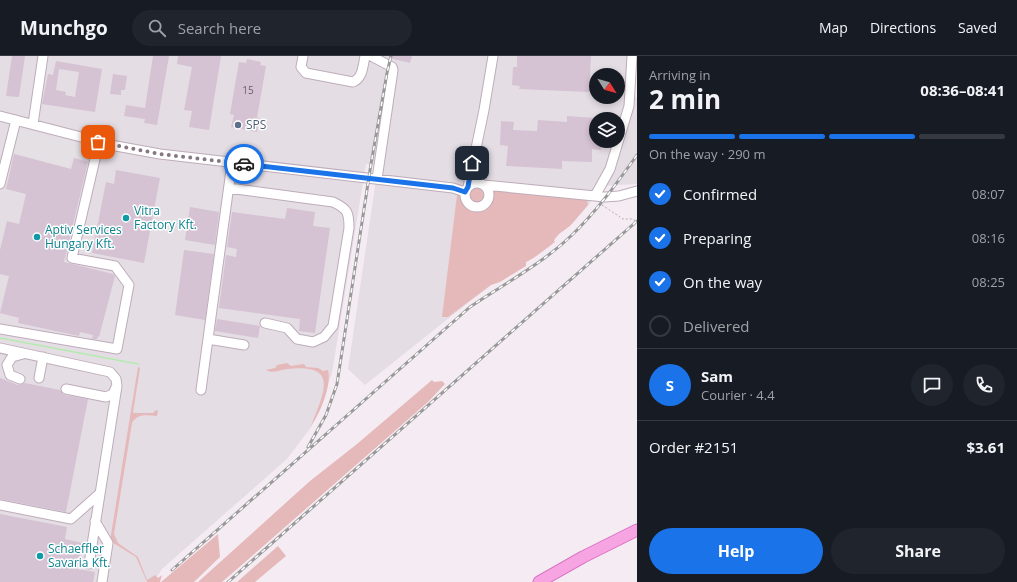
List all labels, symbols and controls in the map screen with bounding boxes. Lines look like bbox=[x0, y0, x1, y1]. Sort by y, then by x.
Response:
search box bbox=[132, 10, 412, 46]
text: Munchgo bbox=[20, 15, 108, 41]
icon: search bbox=[146, 17, 168, 39]
text: Search here bbox=[178, 18, 261, 38]
text: Map bbox=[819, 18, 848, 37]
text: Directions bbox=[870, 18, 936, 37]
text: Saved bbox=[958, 18, 997, 37]
text: Arriving in bbox=[649, 66, 711, 84]
north arrow bbox=[589, 68, 625, 104]
map controls bbox=[589, 68, 625, 148]
text: 08:36–08:41 bbox=[920, 80, 1005, 100]
text: 2 min bbox=[649, 81, 721, 117]
house number: 15 bbox=[242, 83, 254, 97]
button: layers bbox=[589, 112, 625, 148]
place label: SPS bbox=[246, 116, 266, 133]
marker: SPS bbox=[233, 120, 243, 130]
pin bbox=[81, 125, 115, 159]
icon: bag bbox=[87, 131, 109, 153]
courier bbox=[224, 144, 264, 184]
text: On the way · 290 m bbox=[649, 145, 765, 163]
pin bbox=[455, 146, 489, 180]
icon: home bbox=[461, 152, 483, 174]
icon: car bbox=[233, 153, 255, 175]
icon: check bbox=[649, 183, 671, 205]
text: Confirmed bbox=[683, 184, 757, 204]
text: 08:07 bbox=[972, 185, 1005, 203]
place label: Vitra Factory Kft. bbox=[134, 202, 197, 233]
marker: Vitra Factory Kft. bbox=[121, 213, 131, 223]
place label: Aptiv Services Hungary Kft. bbox=[45, 221, 122, 252]
icon: check bbox=[649, 227, 671, 249]
text: Preparing bbox=[683, 228, 751, 248]
text: 08:16 bbox=[972, 229, 1005, 247]
marker: Aptiv Services Hungary Kft. bbox=[32, 232, 42, 242]
icon: check bbox=[649, 271, 671, 293]
text: On the way bbox=[683, 272, 762, 292]
text: 08:25 bbox=[972, 273, 1005, 291]
text: Delivered bbox=[683, 316, 750, 336]
button: chat bbox=[911, 364, 953, 406]
button: phone bbox=[963, 364, 1005, 406]
text: Sam bbox=[701, 366, 733, 386]
text: S bbox=[666, 375, 674, 395]
text: Courier · 4.4 bbox=[701, 386, 775, 404]
text: Order #2151 bbox=[649, 437, 738, 457]
text: $3.61 bbox=[966, 437, 1005, 457]
button: Help bbox=[649, 528, 823, 574]
button: Share bbox=[831, 528, 1005, 574]
place label: Schaeffler Savaria Kft. bbox=[48, 540, 110, 571]
marker: Schaeffler Savaria Kft. bbox=[35, 551, 45, 561]

